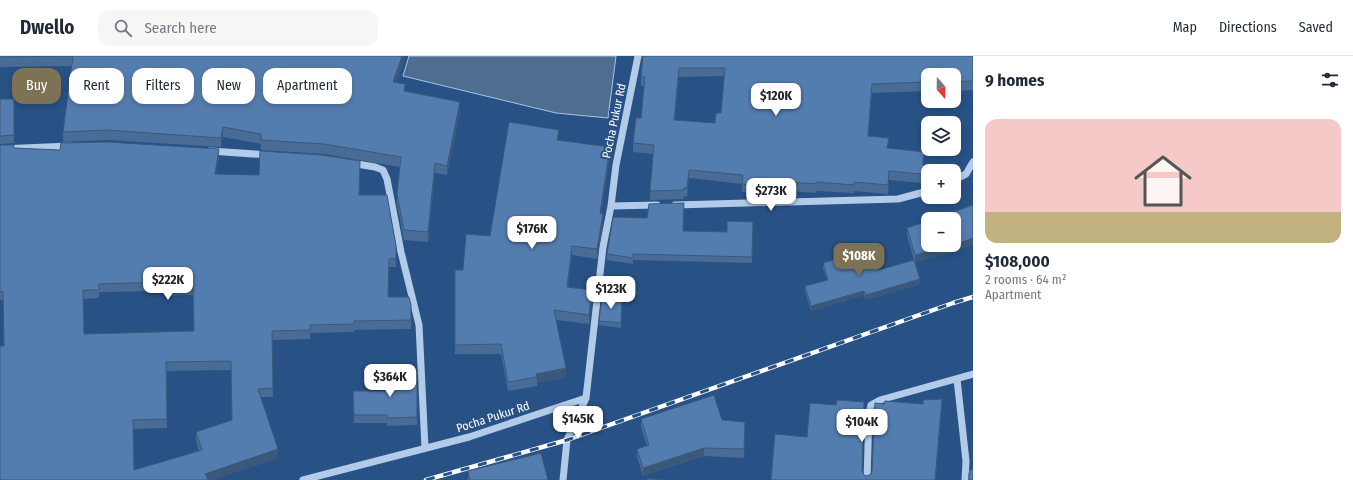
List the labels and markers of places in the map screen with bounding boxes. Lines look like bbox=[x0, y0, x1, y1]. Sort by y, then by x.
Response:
pin: $120K bbox=[748, 83, 804, 117]
pin: $273K bbox=[743, 178, 799, 212]
pin: $176K bbox=[504, 216, 560, 250]
pin: $108K bbox=[831, 243, 887, 277]
pin: $222K bbox=[140, 267, 196, 301]
pin: $123K bbox=[583, 276, 639, 310]
pin: $364K bbox=[362, 364, 418, 398]
pin: $145K bbox=[550, 406, 606, 440]
pin: $104K bbox=[834, 409, 890, 443]

